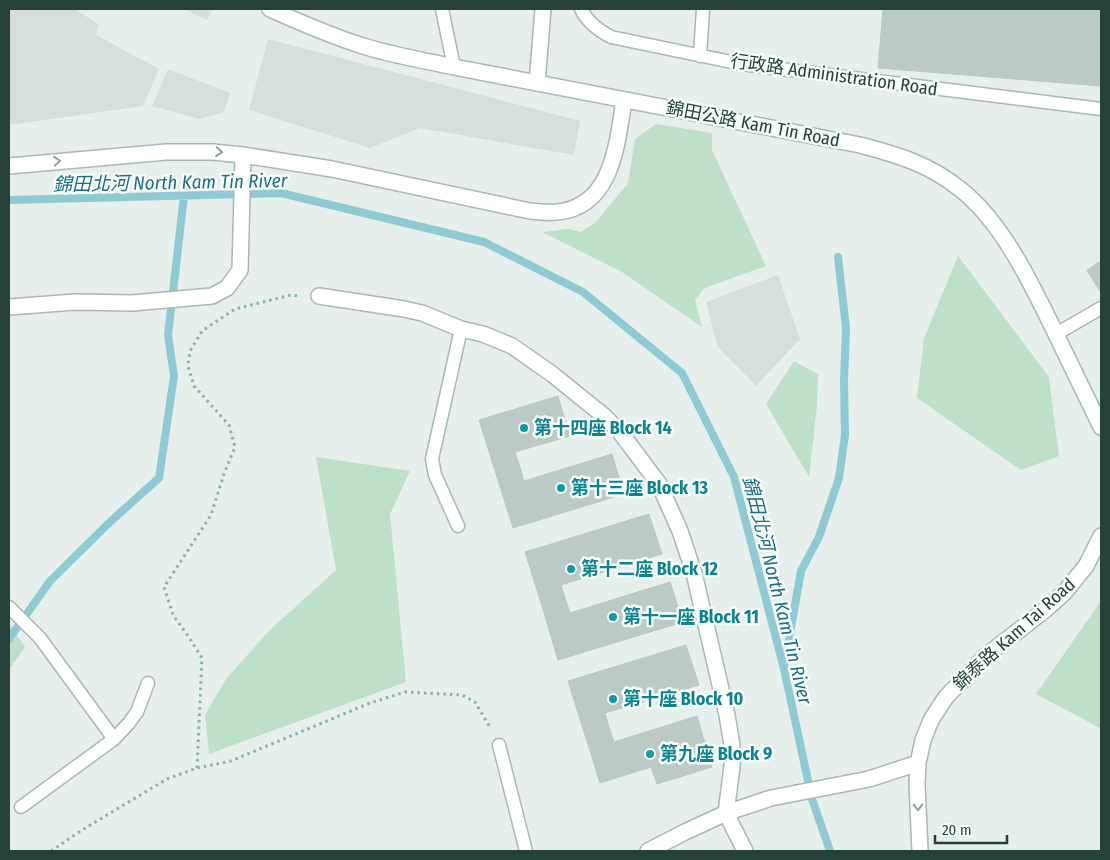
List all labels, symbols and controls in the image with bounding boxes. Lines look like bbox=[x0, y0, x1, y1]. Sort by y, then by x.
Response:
street label: 行政路 Administration Road bbox=[729, 50, 939, 100]
street label: 錦田公路 Kam Tin Road bbox=[664, 96, 842, 152]
one-way arrow bbox=[216, 147, 224, 158]
one-way arrow bbox=[54, 156, 62, 167]
water label: 錦田北河 North Kam Tin River bbox=[53, 169, 289, 196]
place label: 第十四座 Block 14 bbox=[534, 417, 672, 439]
marker: 第十四座 Block 14 bbox=[518, 422, 530, 434]
water label: 錦田北河 North Kam Tin River bbox=[738, 474, 817, 708]
place label: 第十三座 Block 13 bbox=[571, 477, 709, 499]
marker: 第十三座 Block 13 bbox=[555, 482, 567, 494]
place label: 第十二座 Block 12 bbox=[581, 558, 718, 580]
marker: 第十二座 Block 12 bbox=[565, 563, 577, 575]
street label: 錦泰路 Kam Tai Road bbox=[948, 573, 1080, 695]
place label: 第十一座 Block 11 bbox=[623, 606, 759, 628]
marker: 第十一座 Block 11 bbox=[607, 611, 619, 623]
place label: 第十座 Block 10 bbox=[623, 688, 744, 710]
marker: 第十座 Block 10 bbox=[607, 693, 619, 705]
place label: 第九座 Block 9 bbox=[660, 743, 772, 765]
marker: 第九座 Block 9 bbox=[644, 748, 656, 760]
one-way arrow bbox=[913, 804, 923, 812]
scale bar bbox=[935, 812, 1008, 844]
text: 20 m bbox=[942, 821, 972, 839]

